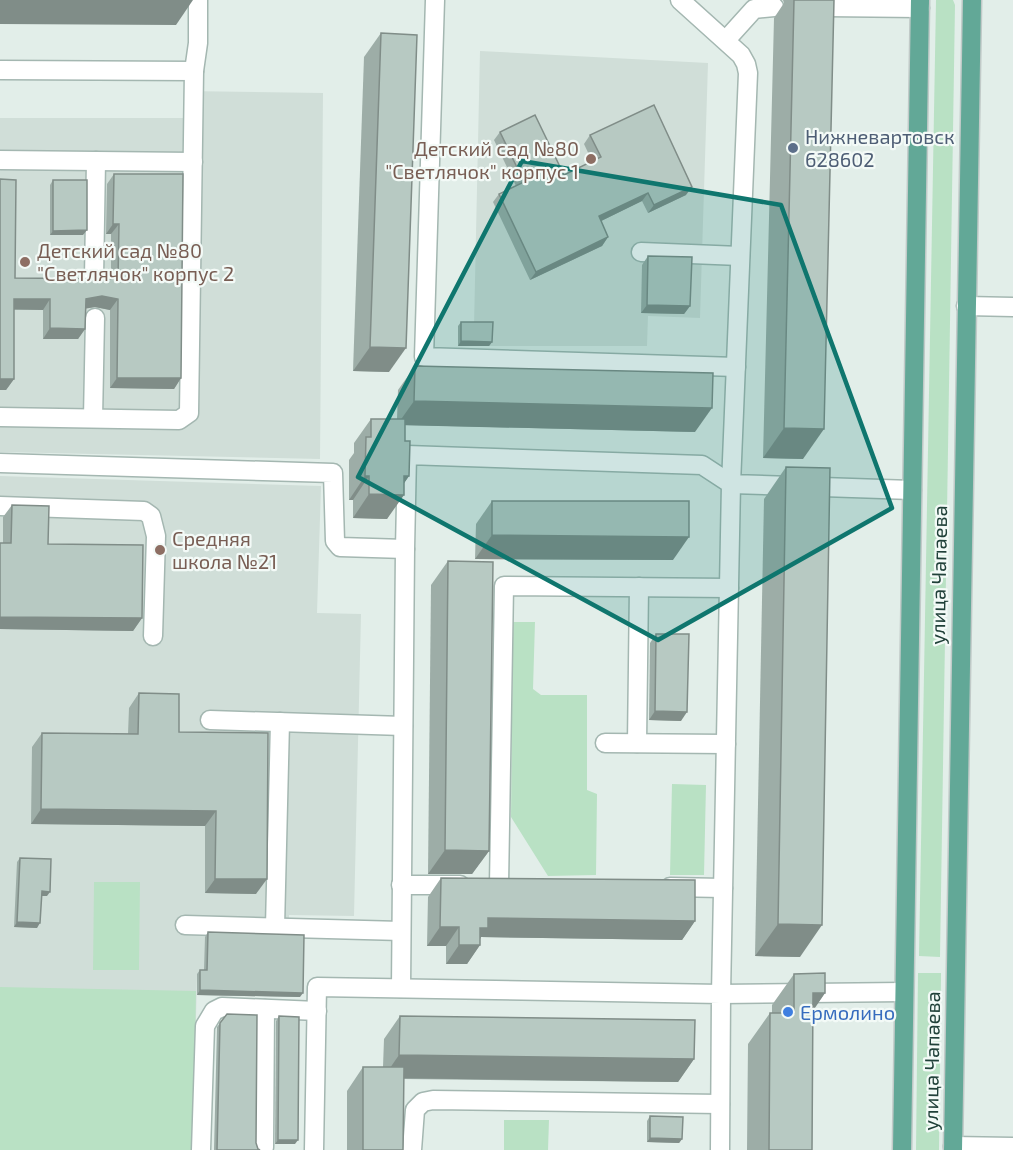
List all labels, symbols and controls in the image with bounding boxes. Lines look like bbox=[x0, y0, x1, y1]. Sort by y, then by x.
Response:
place label: Нижневартовск 628602 bbox=[805, 124, 955, 171]
place label: Детский сад №80 "Светлячок" корпус 1 bbox=[385, 136, 579, 184]
marker: Нижневартовск 628602 bbox=[786, 141, 800, 155]
marker: Детский сад №80 "Светлячок" корпус 1 bbox=[584, 152, 598, 166]
place label: Детский сад №80 "Светлячок" корпус 2 bbox=[37, 238, 234, 286]
marker: Детский сад №80 "Светлячок" корпус 2 bbox=[18, 255, 32, 269]
street label: улица Чапаева bbox=[925, 505, 952, 645]
place label: Средняя школа №21 bbox=[172, 526, 277, 573]
marker: Средняя школа №21 bbox=[153, 543, 167, 557]
street label: улица Чапаева bbox=[918, 991, 945, 1131]
place label: Ермолино bbox=[800, 1000, 895, 1024]
marker: Ермолино bbox=[781, 1005, 795, 1019]

